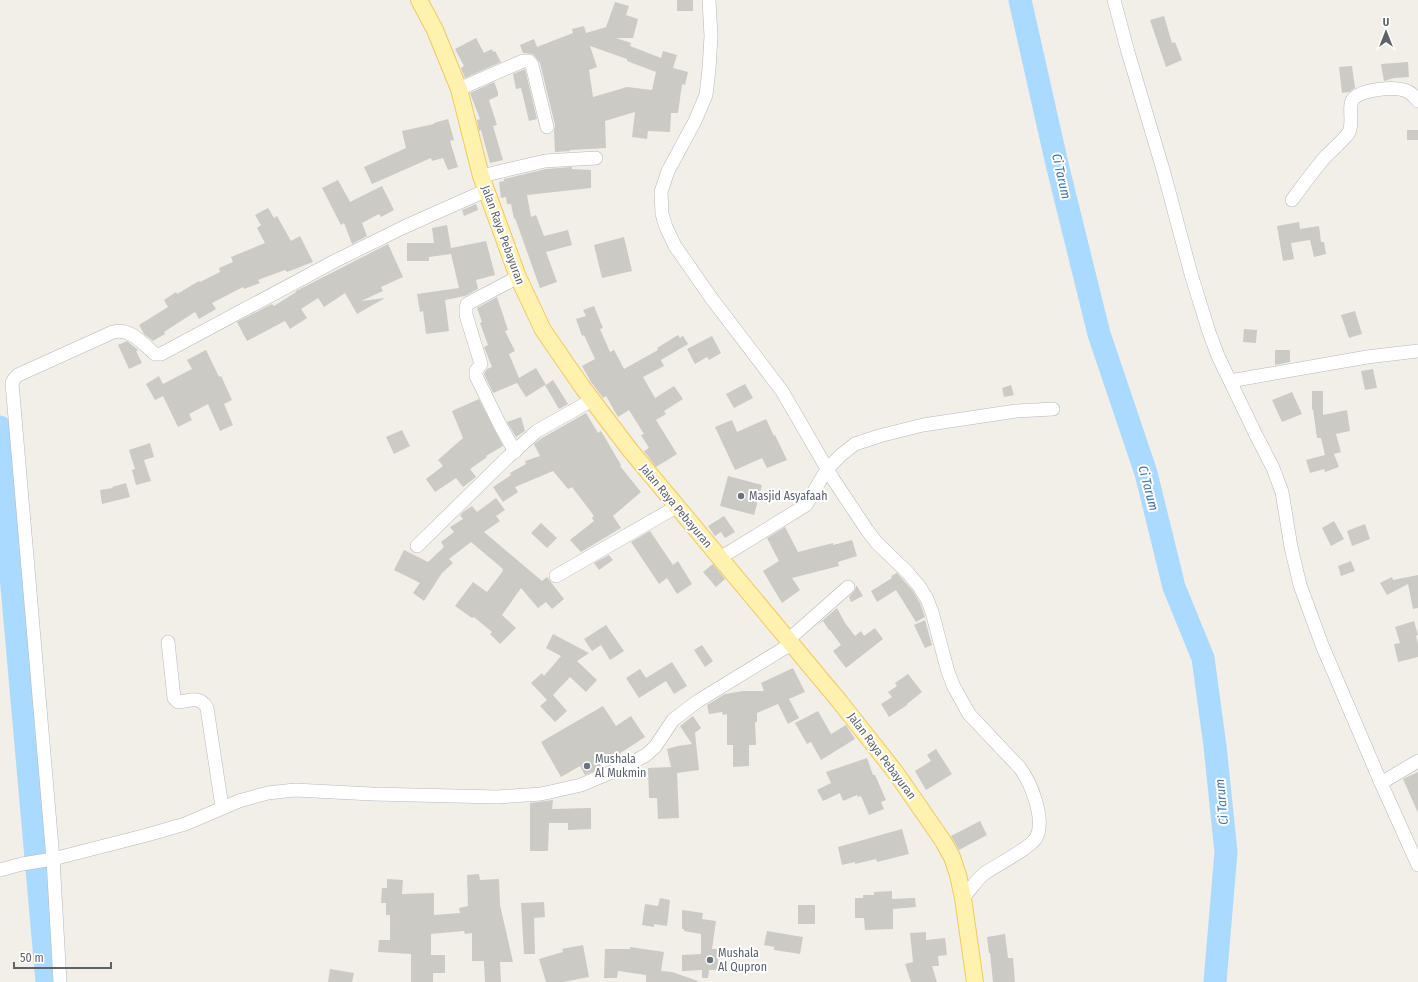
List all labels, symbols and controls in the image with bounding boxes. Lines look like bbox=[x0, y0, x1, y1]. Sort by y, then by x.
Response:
north arrow bbox=[1366, 12, 1406, 52]
text: U bbox=[1383, 16, 1389, 29]
water label: Ci Tarum bbox=[1049, 152, 1074, 200]
street label: Jalan Raya Pebayuran bbox=[479, 183, 527, 287]
street label: Jalan Raya Pebayuran bbox=[637, 461, 715, 551]
water label: Ci Tarum bbox=[1135, 464, 1162, 512]
place label: Masjid Asyafaah bbox=[749, 489, 828, 503]
marker: Masjid Asyafaah bbox=[736, 491, 746, 501]
street label: Jalan Raya Pebayuran bbox=[845, 710, 919, 802]
place label: Mushala Al Mukmin bbox=[595, 752, 646, 780]
marker: Mushala Al Mukmin bbox=[582, 761, 592, 771]
water label: Ci Tarum bbox=[1212, 778, 1231, 826]
scale bar bbox=[14, 944, 111, 970]
place label: Mushala Al Qupron bbox=[718, 946, 767, 974]
text: 50 m bbox=[20, 951, 44, 965]
marker: Mushala Al Qupron bbox=[705, 955, 715, 965]

